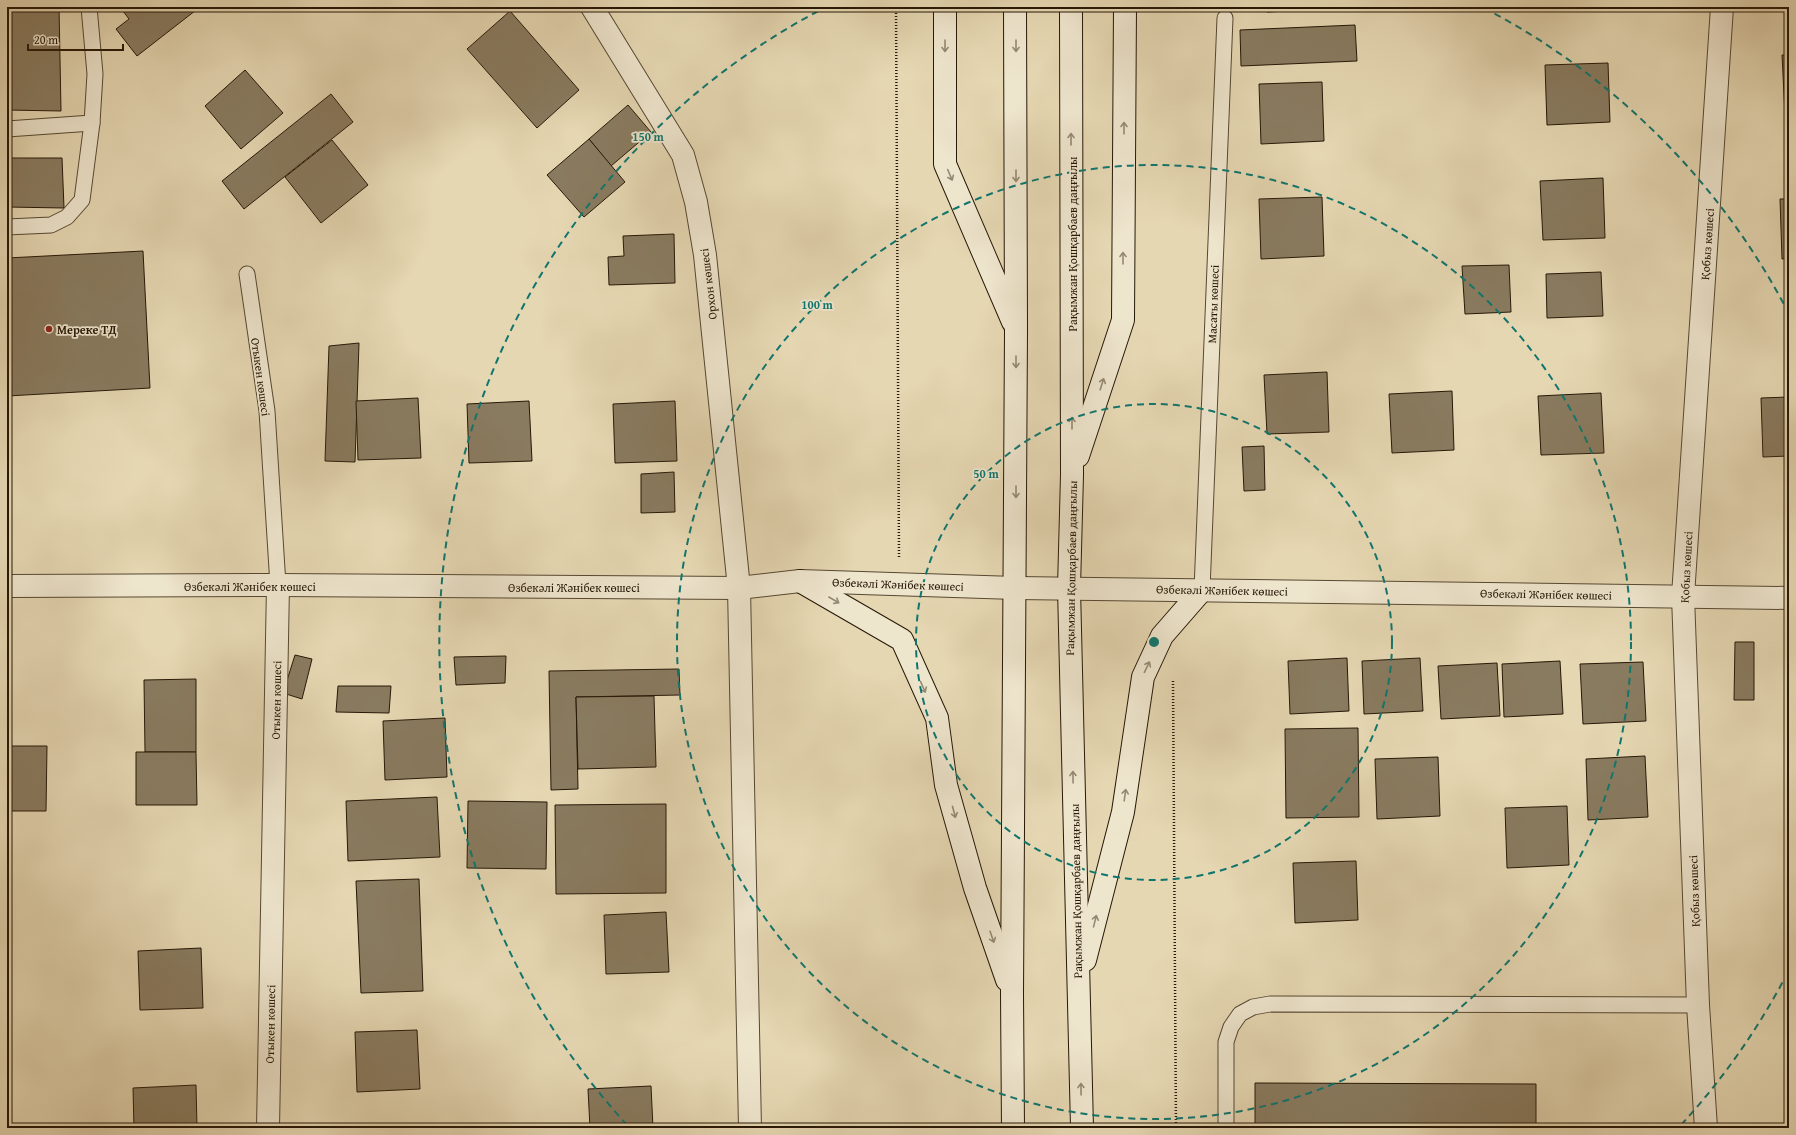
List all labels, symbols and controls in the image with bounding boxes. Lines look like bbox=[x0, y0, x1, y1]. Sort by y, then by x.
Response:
scale bar bbox=[28, 26, 123, 52]
text: 20 m bbox=[34, 31, 58, 48]
one-way arrow bbox=[941, 39, 949, 52]
one-way arrow bbox=[1012, 39, 1020, 52]
one-way arrow bbox=[1120, 122, 1128, 135]
text: 150 m bbox=[632, 128, 665, 145]
one-way arrow bbox=[1067, 133, 1075, 146]
street label: Рақымжан Қошқарбаев даңғылы bbox=[1064, 156, 1081, 331]
one-way arrow bbox=[947, 169, 954, 181]
one-way arrow bbox=[1012, 169, 1020, 182]
street label: Қобыз көшесі bbox=[1696, 207, 1718, 280]
street label: Орхон көшесі bbox=[695, 247, 721, 320]
one-way arrow bbox=[1119, 252, 1127, 265]
street label: Масаты көшесі bbox=[1203, 264, 1223, 344]
text: 100 m bbox=[801, 296, 834, 313]
place label: Мереке ТД bbox=[57, 321, 117, 338]
marker: Мереке ТД bbox=[44, 324, 54, 334]
street label: Отыкен көшесі bbox=[247, 337, 275, 418]
one-way arrow bbox=[1012, 355, 1020, 368]
one-way arrow bbox=[1099, 378, 1106, 391]
one-way arrow bbox=[1068, 417, 1076, 430]
text: 50 m bbox=[973, 465, 999, 482]
street label: Рақымжан Қошқарбаев даңғылы bbox=[1061, 480, 1081, 656]
one-way arrow bbox=[1012, 485, 1020, 498]
street label: Қобыз көшесі bbox=[1676, 530, 1696, 603]
street label: Өзбекәлі Жәнібек көшесі bbox=[832, 573, 965, 595]
street label: Өзбекәлі Жәнібек көшесі bbox=[184, 578, 317, 595]
street label: Өзбекәлі Жәнібек көшесі bbox=[508, 579, 641, 596]
street label: Өзбекәлі Жәнібек көшесі bbox=[1156, 580, 1289, 600]
street label: Өзбекәлі Жәнібек көшесі bbox=[1480, 584, 1613, 604]
one-way arrow bbox=[828, 597, 840, 605]
centre of rings bbox=[1147, 635, 1161, 649]
street label: Отыкен көшесі bbox=[267, 660, 285, 740]
one-way arrow bbox=[1144, 662, 1151, 674]
one-way arrow bbox=[920, 681, 927, 693]
one-way arrow bbox=[1070, 771, 1077, 784]
one-way arrow bbox=[1121, 789, 1129, 802]
street label: Рақымжан Қошқарбаев даңғылы bbox=[1066, 803, 1086, 979]
one-way arrow bbox=[951, 805, 958, 818]
street label: Қобыз көшесі bbox=[1684, 854, 1704, 927]
one-way arrow bbox=[1092, 915, 1099, 928]
one-way arrow bbox=[988, 930, 996, 942]
street label: Отыкен көшесі bbox=[261, 984, 279, 1064]
one-way arrow bbox=[1077, 1083, 1085, 1096]

